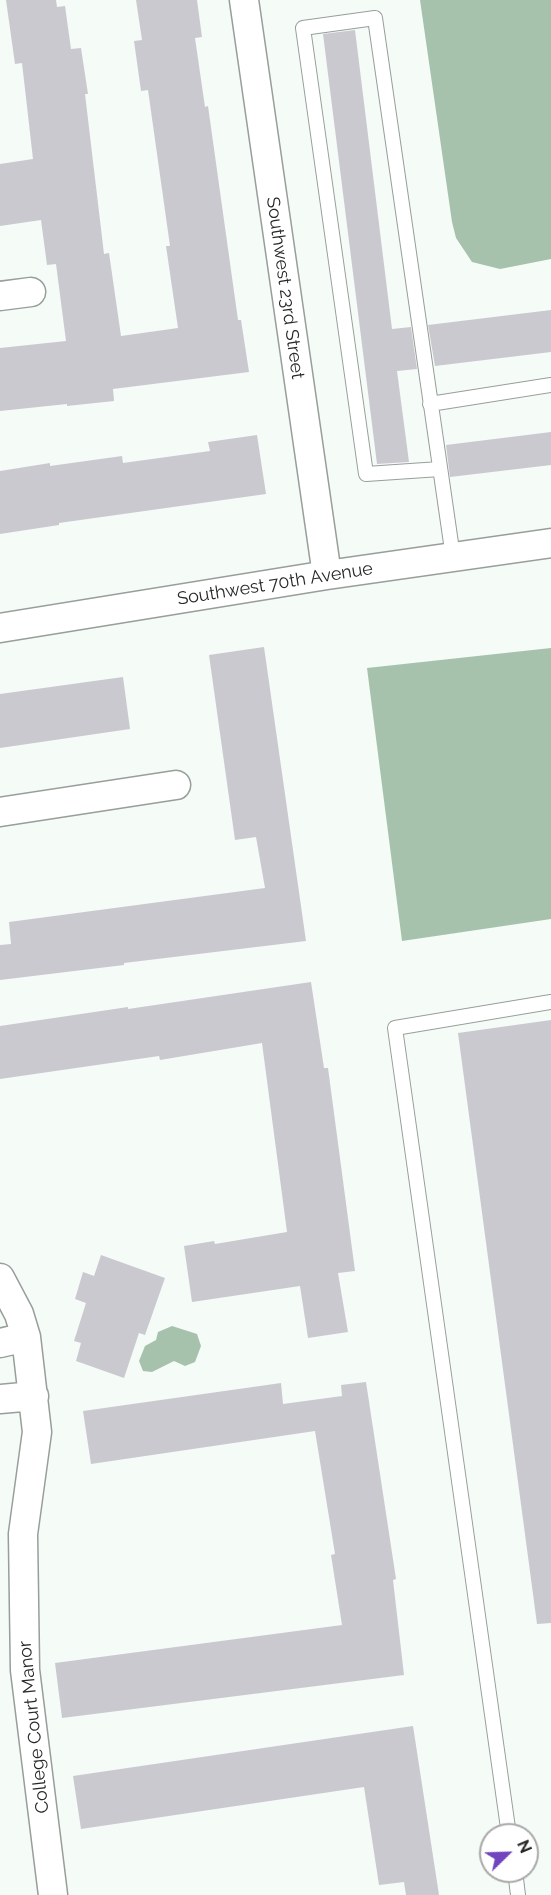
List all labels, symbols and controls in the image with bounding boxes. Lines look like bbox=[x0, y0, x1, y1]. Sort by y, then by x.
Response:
street label: Southwest 23rd Street bbox=[262, 196, 308, 380]
street label: Southwest 70th Avenue bbox=[176, 558, 374, 610]
street label: College Court Manor bbox=[14, 1640, 54, 1814]
north arrow bbox=[479, 1823, 539, 1883]
text: N bbox=[513, 1837, 535, 1856]

